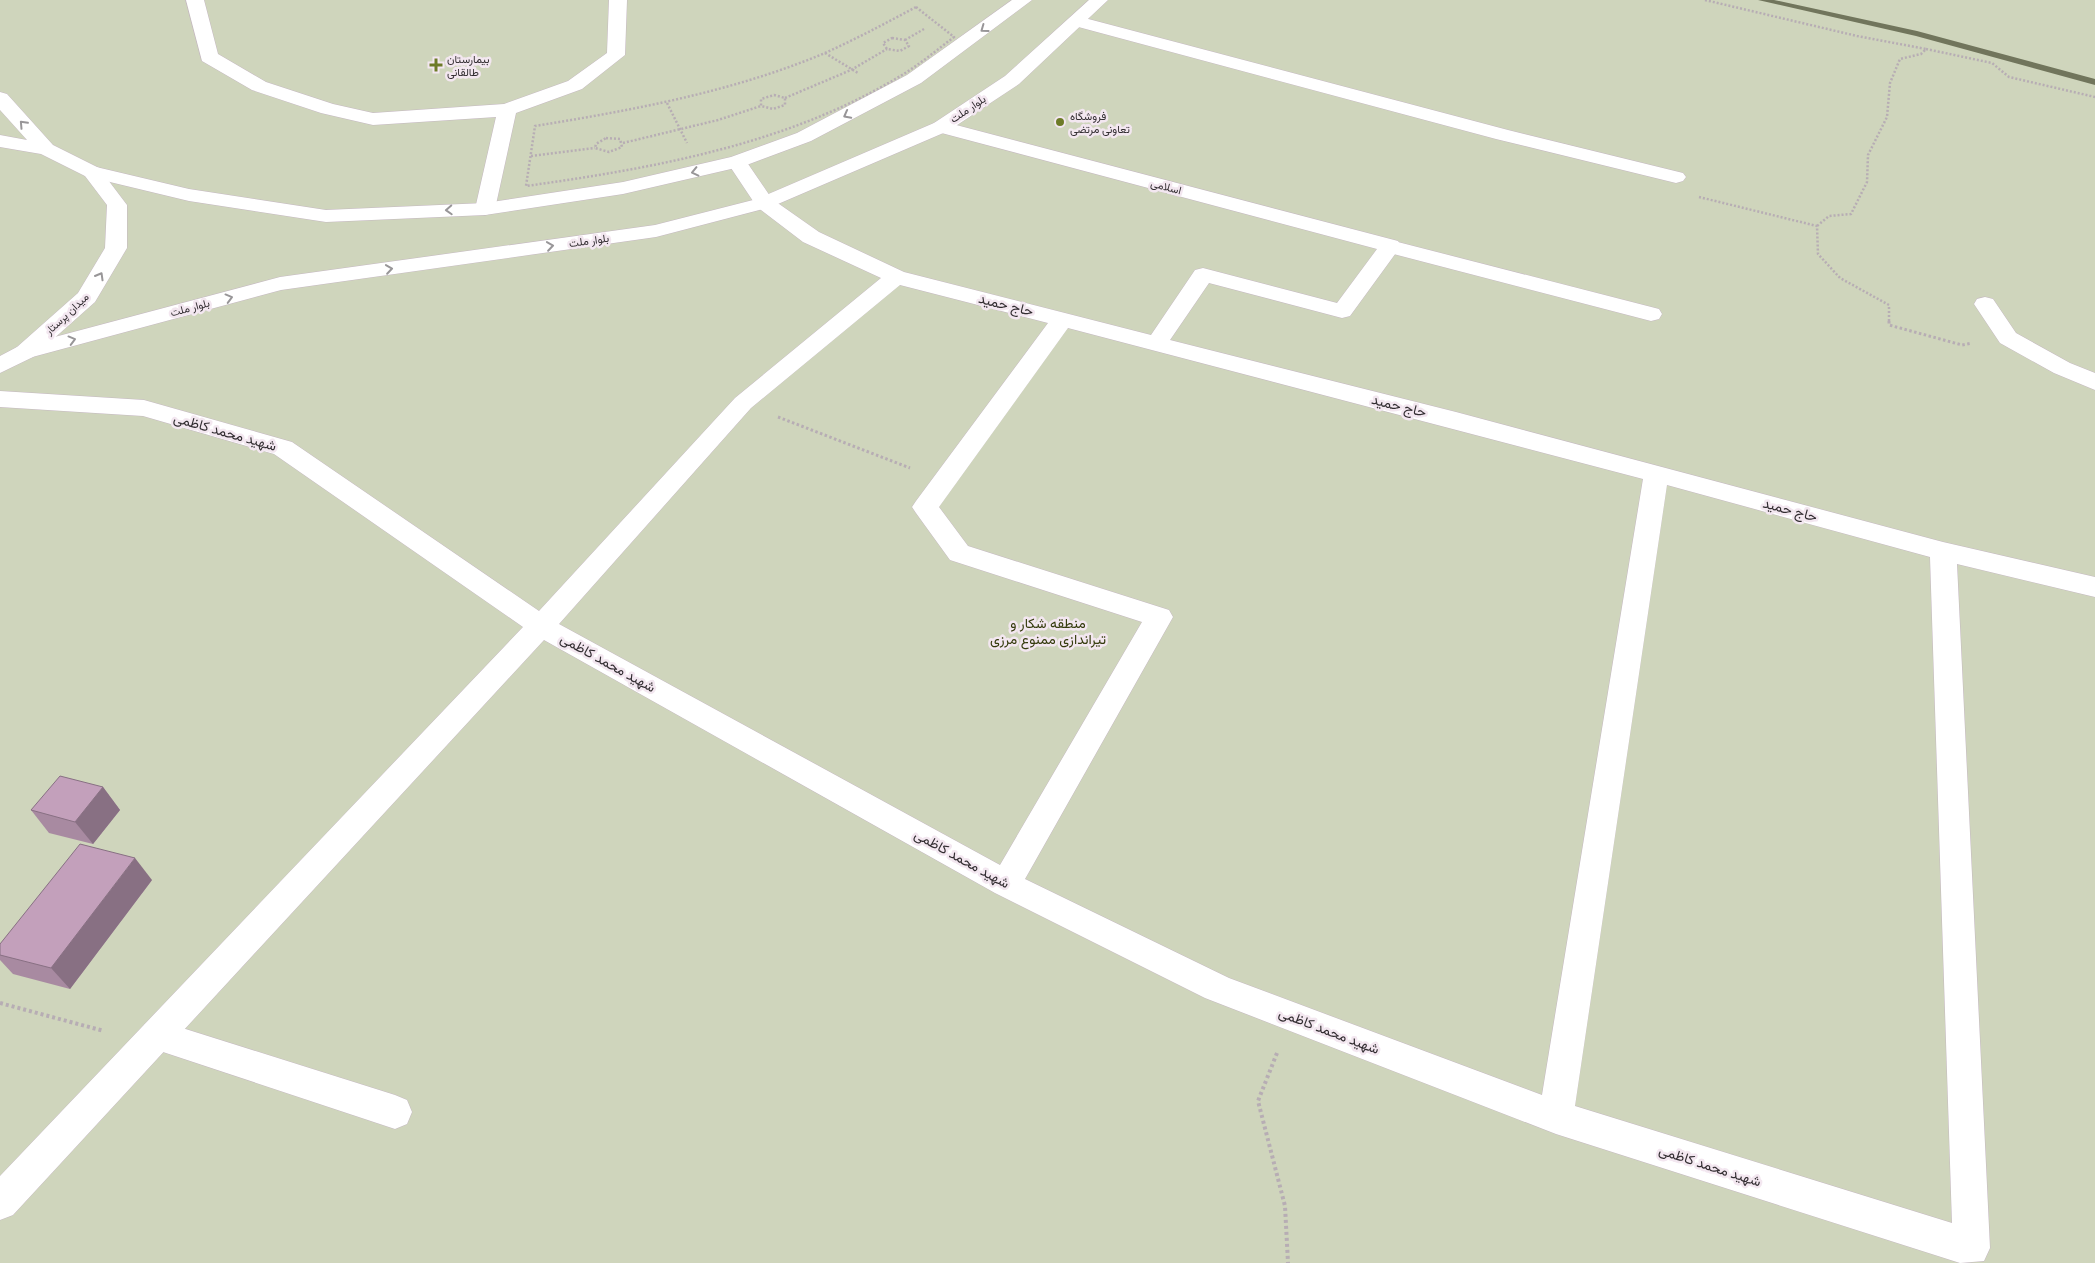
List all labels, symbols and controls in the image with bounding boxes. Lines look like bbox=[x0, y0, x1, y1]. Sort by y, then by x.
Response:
one-way arrow bbox=[981, 23, 990, 31]
place label: بیمارستان طالقانی bbox=[447, 53, 490, 79]
marker: بیمارستان طالقانی bbox=[429, 58, 443, 72]
street label: بلوار ملت bbox=[948, 92, 988, 126]
one-way arrow bbox=[843, 109, 852, 119]
place label: فروشگاه تعاونی مرتضی bbox=[1070, 110, 1130, 136]
marker: فروشگاه تعاونی مرتضی bbox=[1054, 116, 1066, 128]
one-way arrow bbox=[20, 120, 29, 129]
one-way arrow bbox=[691, 166, 700, 177]
street label: اسلامی bbox=[1149, 177, 1183, 197]
one-way arrow bbox=[444, 205, 452, 216]
street label: بلوار ملت bbox=[568, 232, 610, 250]
one-way arrow bbox=[546, 241, 554, 252]
one-way arrow bbox=[385, 264, 393, 275]
one-way arrow bbox=[93, 272, 103, 281]
street label: میدان پرستار bbox=[42, 290, 92, 339]
street label: حاج حمید bbox=[976, 290, 1035, 322]
one-way arrow bbox=[225, 293, 234, 304]
street label: بلوار ملت bbox=[169, 297, 211, 319]
one-way arrow bbox=[67, 335, 76, 345]
street label: حاج حمید bbox=[1369, 391, 1428, 423]
street label: شهید محمد کاظمی bbox=[172, 409, 278, 455]
street label: حاج حمید bbox=[1760, 495, 1819, 527]
park label: منطقه شکار و تیراندازی ممنوع مرزی bbox=[990, 615, 1106, 650]
street label: شهید محمد کاظمی bbox=[557, 630, 659, 696]
street label: شهید محمد کاظمی bbox=[911, 826, 1013, 892]
street label: شهید محمد کاظمی bbox=[1276, 1004, 1382, 1058]
street label: شهید محمد کاظمی bbox=[1657, 1141, 1763, 1191]

